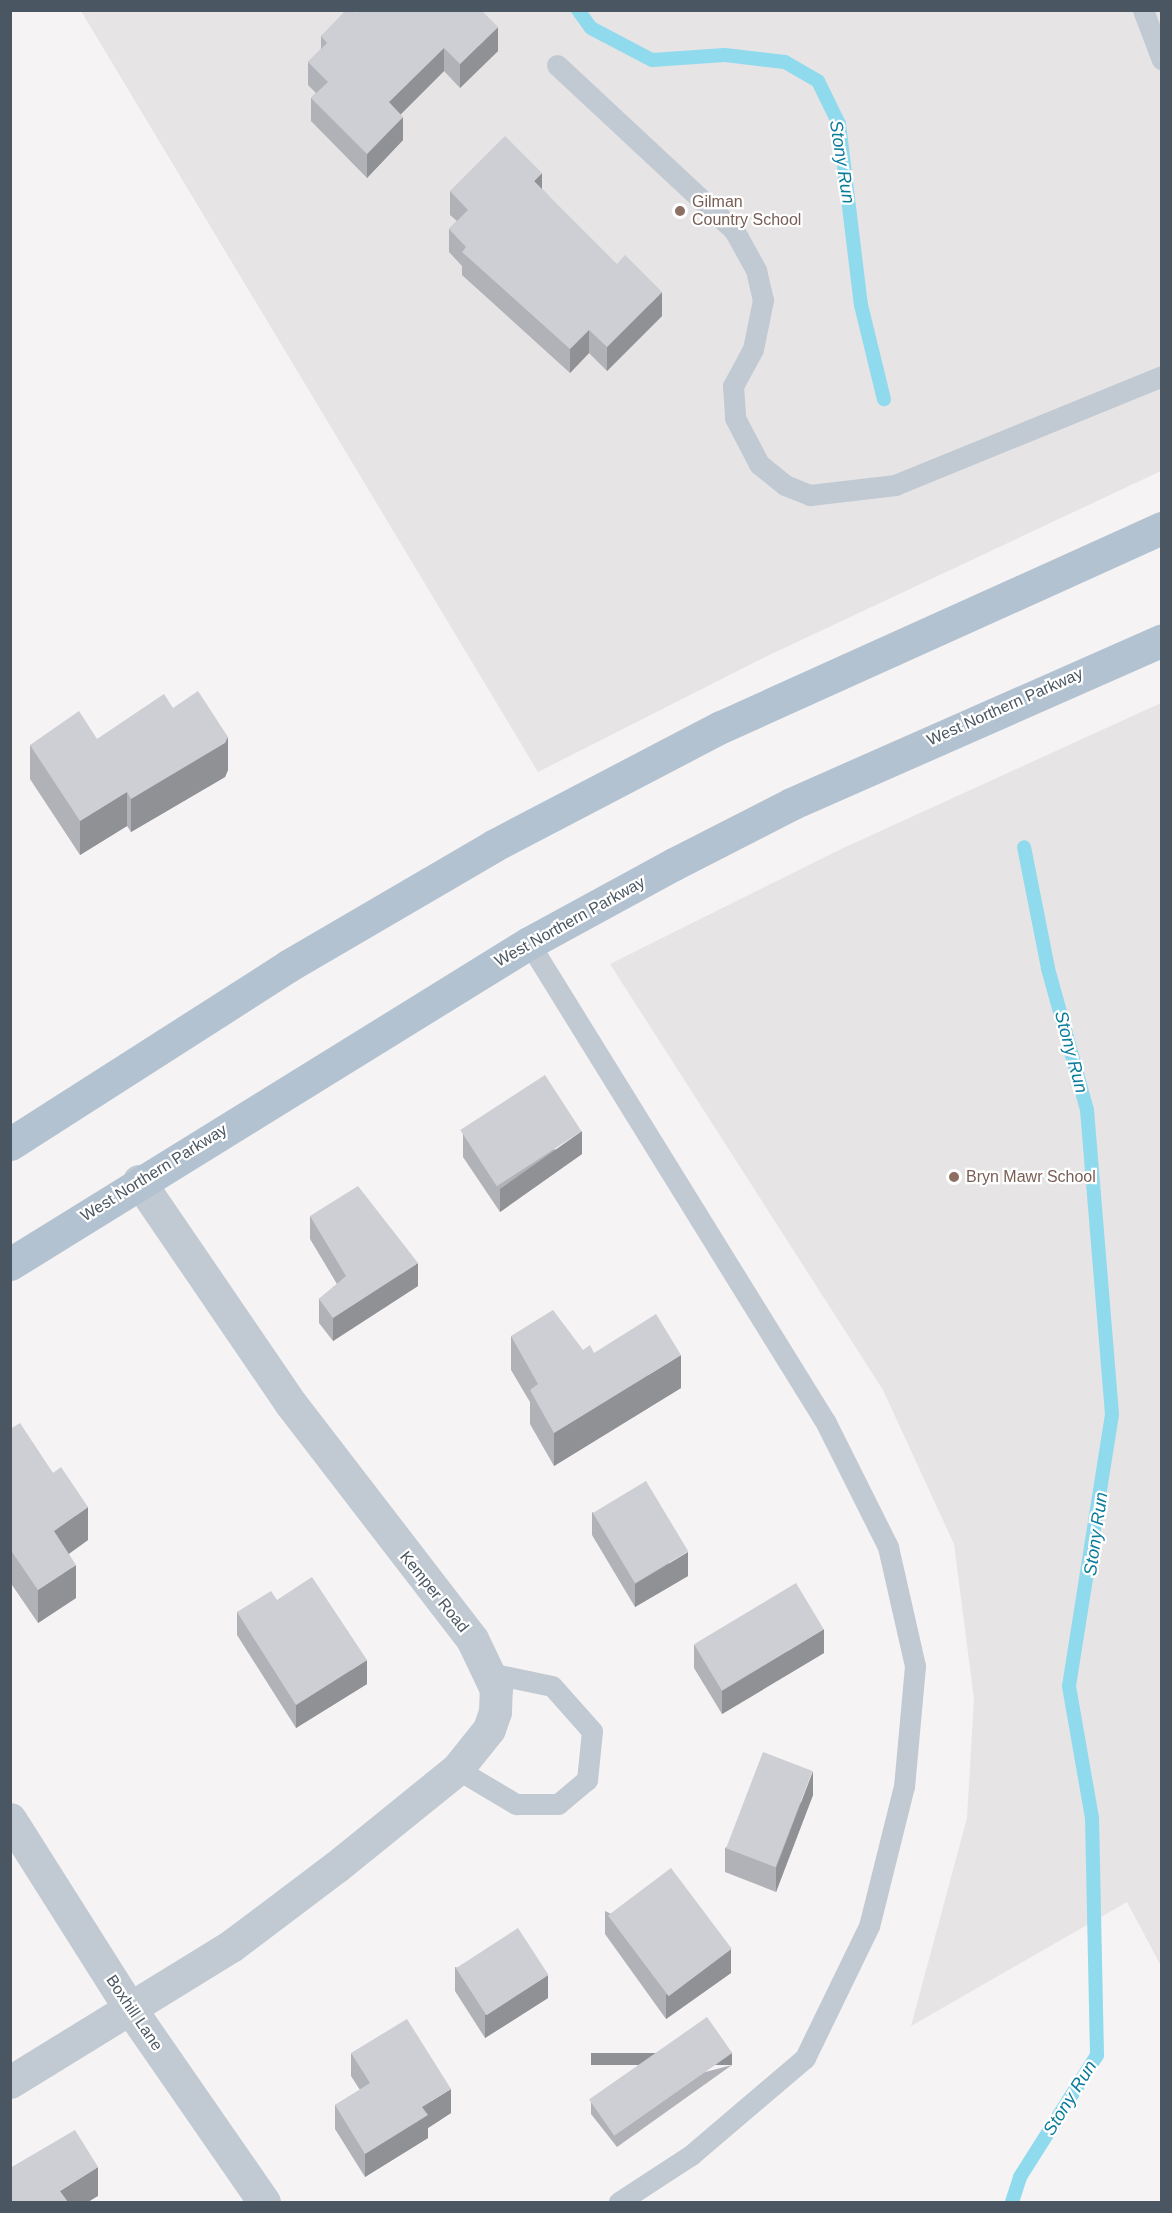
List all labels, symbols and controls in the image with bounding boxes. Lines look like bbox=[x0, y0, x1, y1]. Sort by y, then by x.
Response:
water label: Stony Run bbox=[825, 119, 859, 205]
place label: Gilman Country School bbox=[692, 192, 801, 230]
marker: Gilman Country School bbox=[673, 204, 687, 218]
street label: West Northern Parkway bbox=[924, 664, 1086, 750]
street label: West Northern Parkway bbox=[492, 873, 648, 971]
water label: Stony Run bbox=[1050, 1009, 1092, 1095]
street label: West Northern Parkway bbox=[77, 1120, 231, 1226]
place label: Bryn Mawr School bbox=[966, 1167, 1096, 1187]
marker: Bryn Mawr School bbox=[947, 1170, 961, 1184]
water label: Stony Run bbox=[1079, 1491, 1113, 1577]
street label: Kemper Road bbox=[395, 1548, 473, 1636]
street label: Boxhill Lane bbox=[102, 1971, 166, 2055]
water label: Stony Run bbox=[1039, 2057, 1101, 2139]

